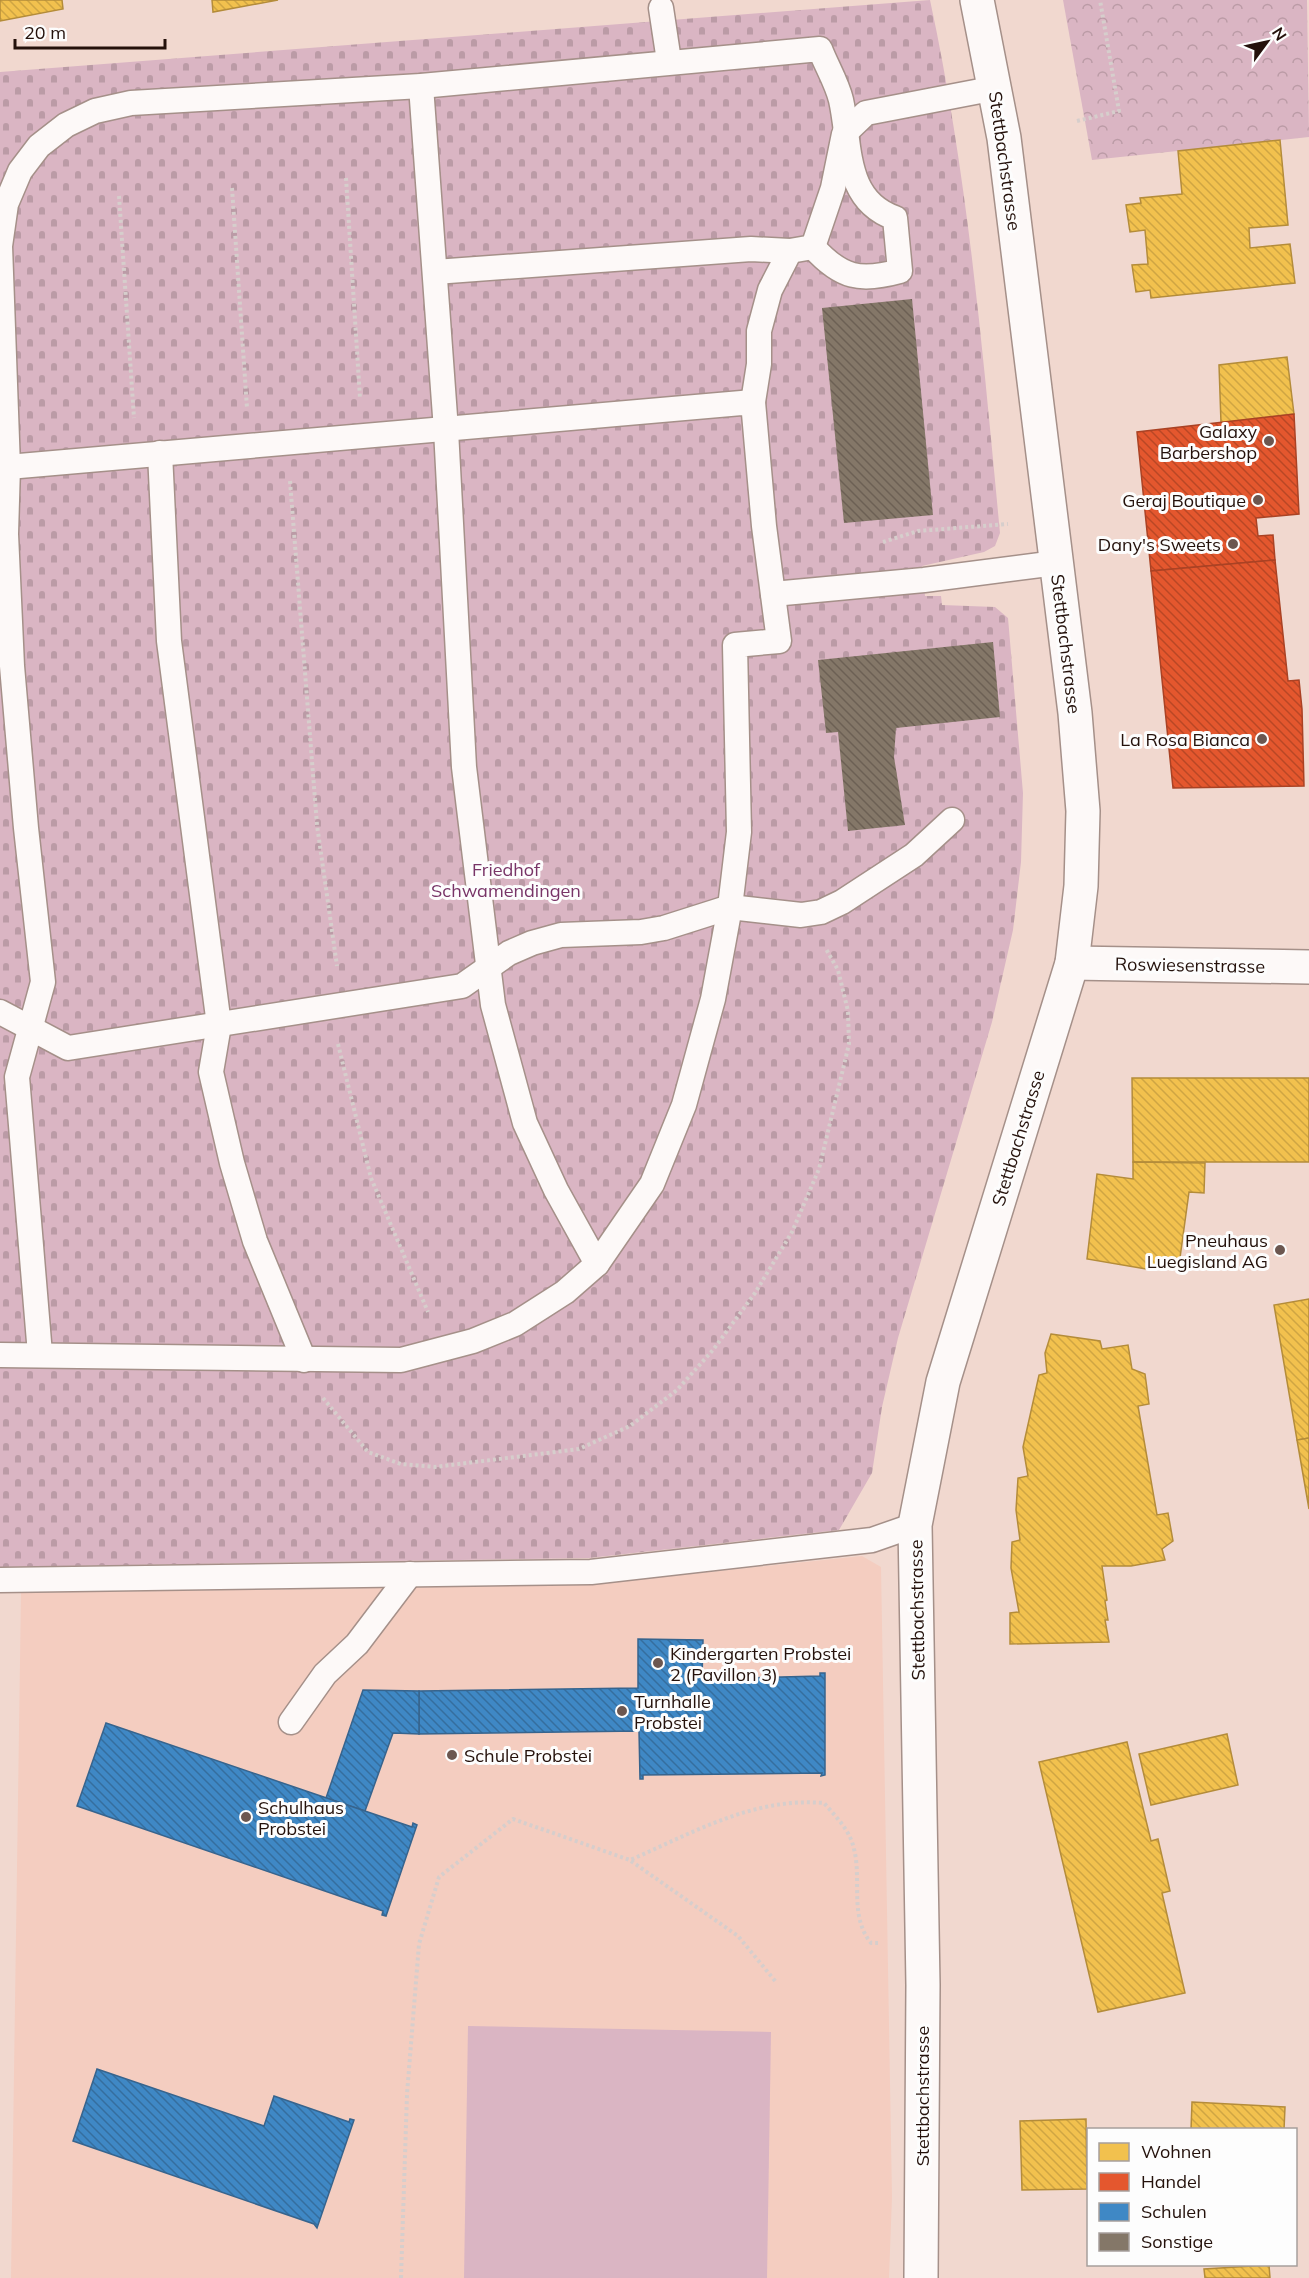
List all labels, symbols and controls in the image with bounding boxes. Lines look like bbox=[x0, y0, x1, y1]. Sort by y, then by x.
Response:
scale bar bbox=[15, 12, 165, 50]
north arrow bbox=[1237, 12, 1297, 72]
text: 20 m bbox=[24, 21, 66, 44]
text: N bbox=[1268, 23, 1291, 44]
street label: Stettbachstrasse bbox=[984, 90, 1026, 232]
place label: Galaxy Barbershop bbox=[1160, 420, 1257, 464]
marker: Galaxy Barbershop bbox=[1262, 434, 1276, 448]
place label: Geraj Boutique bbox=[1122, 489, 1246, 512]
marker: Geraj Boutique bbox=[1251, 493, 1265, 507]
place label: Dany's Sweets bbox=[1098, 533, 1221, 556]
marker: Dany's Sweets bbox=[1226, 537, 1240, 551]
street label: Stettbachstrasse bbox=[1046, 573, 1086, 715]
place label: La Rosa Bianca bbox=[1120, 728, 1250, 751]
marker: La Rosa Bianca bbox=[1255, 732, 1269, 746]
park label: Friedhof Schwamendingen bbox=[431, 858, 581, 902]
street label: Roswiesenstrasse bbox=[1115, 952, 1265, 978]
street label: Stettbachstrasse bbox=[986, 1067, 1050, 1209]
place label: Pneuhaus Luegisland AG bbox=[1147, 1229, 1268, 1273]
marker: Pneuhaus Luegisland AG bbox=[1273, 1243, 1287, 1257]
street label: Stettbachstrasse bbox=[904, 1539, 930, 1681]
place label: Kindergarten Probstei 2 (Pavillon 3) bbox=[670, 1642, 851, 1686]
marker: Kindergarten Probstei 2 (Pavillon 3) bbox=[651, 1656, 665, 1670]
place label: Turnhalle Probstei bbox=[634, 1690, 711, 1734]
marker: Turnhalle Probstei bbox=[615, 1704, 629, 1718]
place label: Schule Probstei bbox=[464, 1744, 592, 1767]
marker: Schule Probstei bbox=[445, 1748, 459, 1762]
place label: Schulhaus Probstei bbox=[258, 1796, 344, 1840]
marker: Schulhaus Probstei bbox=[239, 1810, 253, 1824]
street label: Stettbachstrasse bbox=[911, 2026, 934, 2166]
legend bbox=[1087, 2128, 1297, 2266]
text: Wohnen bbox=[1141, 2140, 1212, 2163]
text: Handel bbox=[1141, 2170, 1201, 2193]
text: Schulen bbox=[1141, 2200, 1207, 2223]
text: Sonstige bbox=[1141, 2230, 1213, 2253]

